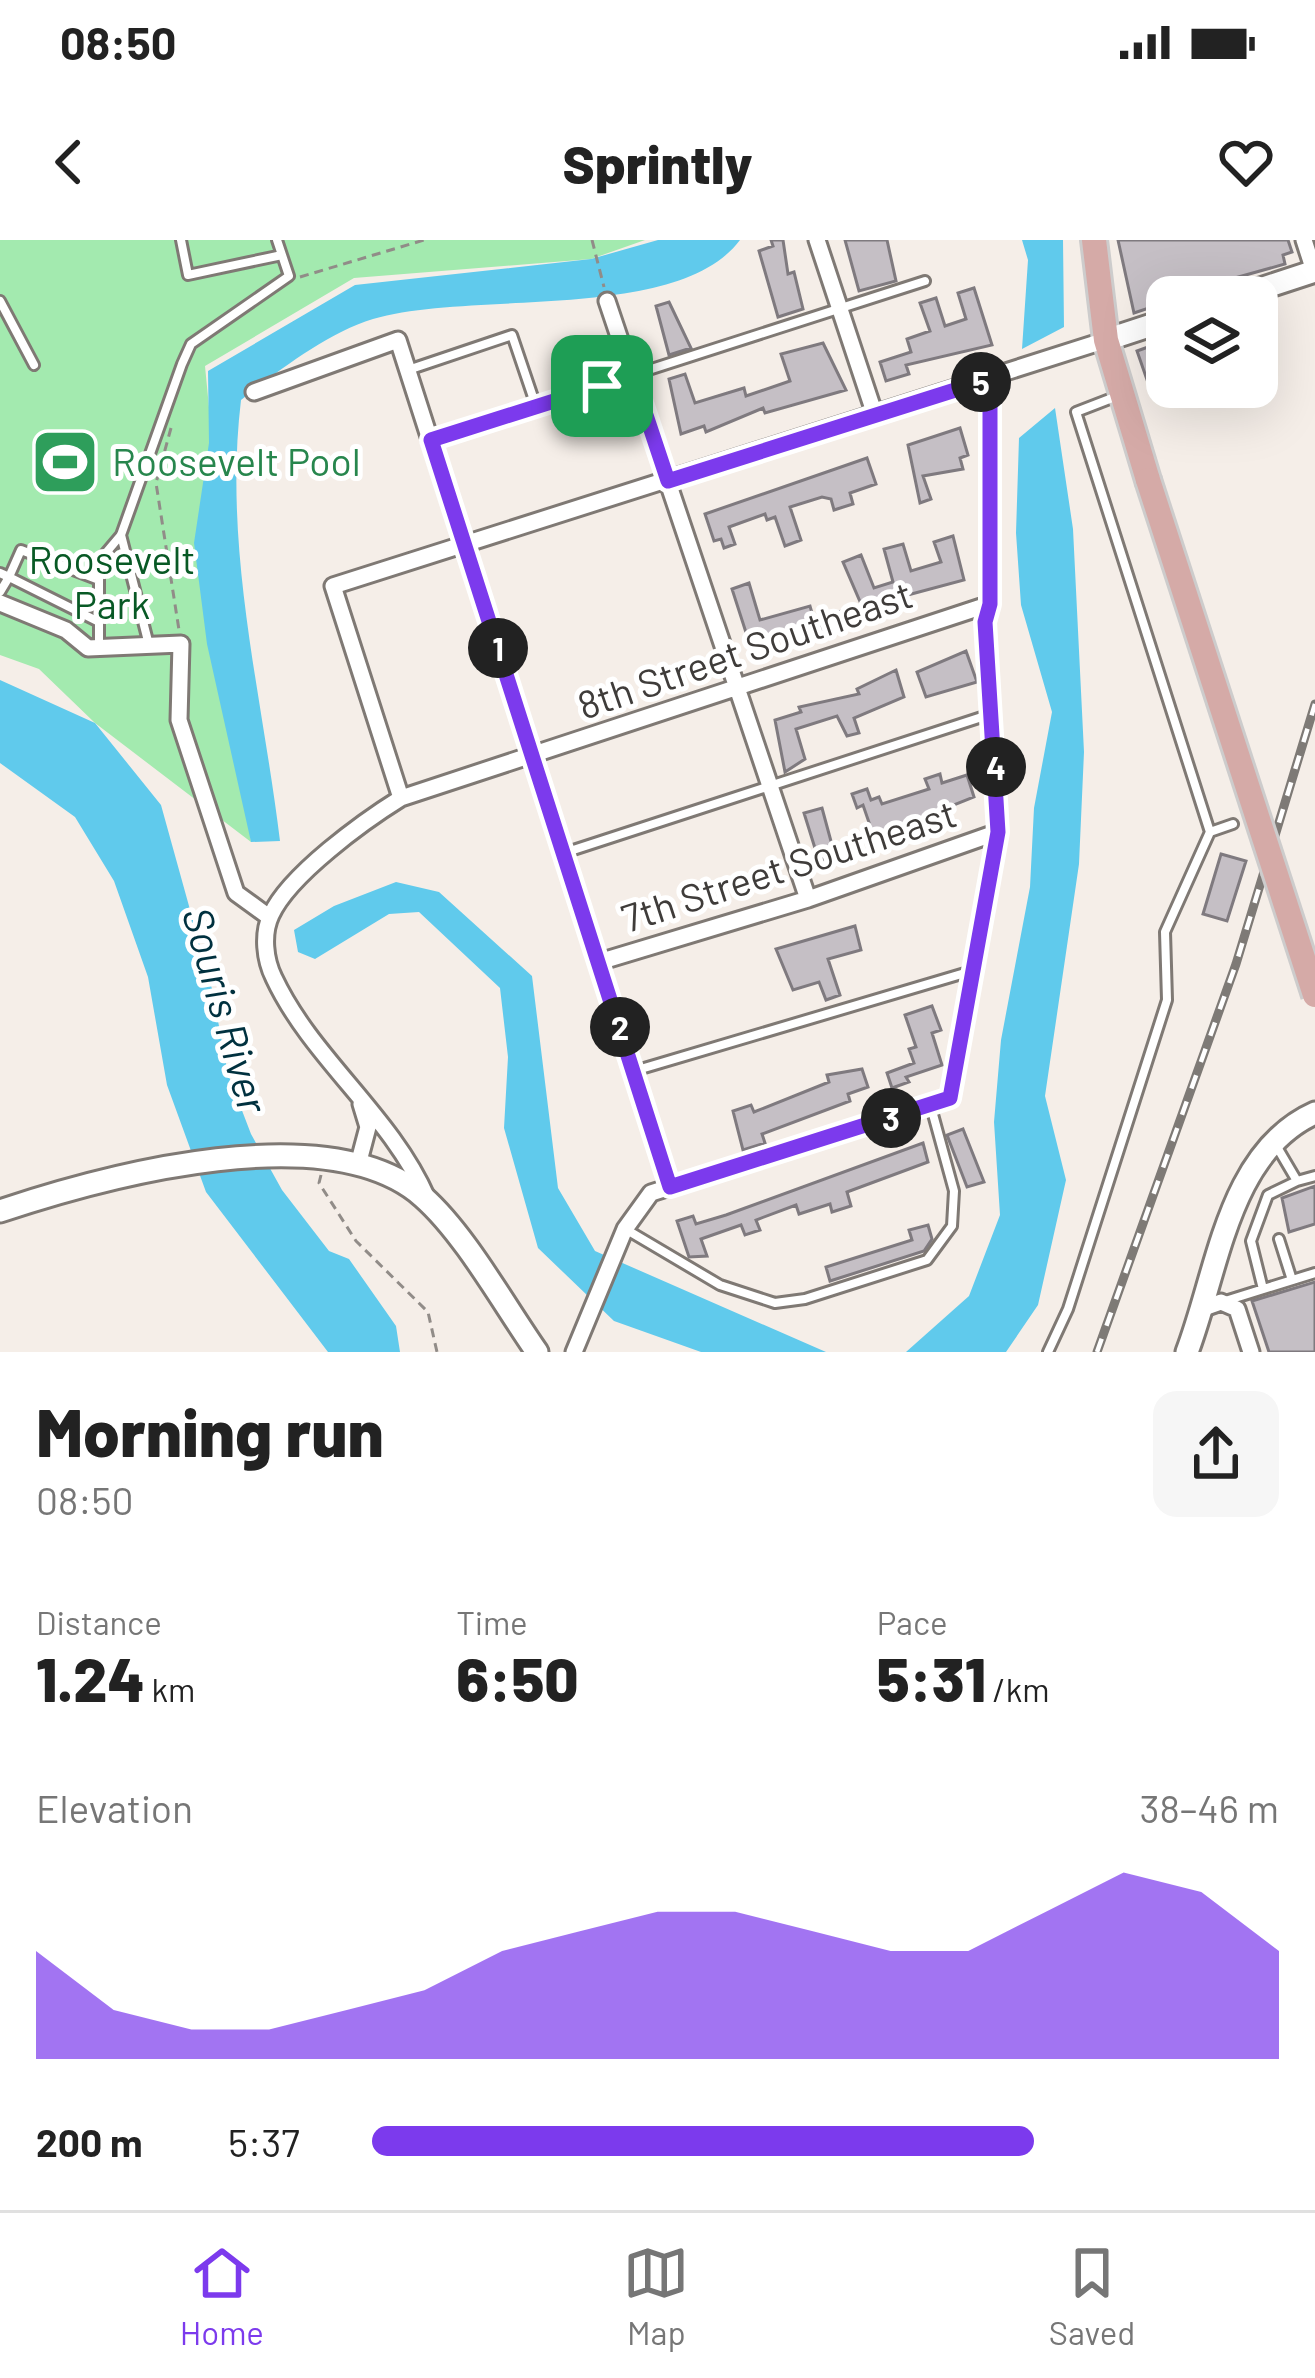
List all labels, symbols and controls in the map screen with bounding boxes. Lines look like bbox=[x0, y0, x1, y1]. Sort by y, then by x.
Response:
text: 08:50 bbox=[60, 15, 176, 69]
icon: back bbox=[36, 129, 102, 195]
icon: heart bbox=[1213, 129, 1279, 195]
text: Sprintly bbox=[562, 130, 753, 195]
map controls bbox=[1146, 276, 1278, 408]
button: layers bbox=[1146, 276, 1278, 408]
pin bbox=[551, 335, 653, 437]
pin: 5 bbox=[951, 352, 1011, 412]
icon: arrive bbox=[569, 353, 635, 419]
text: 5 bbox=[972, 362, 990, 402]
sports icon: Roosevelt Pool bbox=[30, 427, 100, 497]
place label: Roosevelt Pool bbox=[112, 437, 361, 484]
park label: Roosevelt Park bbox=[28, 535, 196, 627]
street label: 8th Street Southeast bbox=[571, 569, 918, 728]
pin: 1 bbox=[468, 618, 528, 678]
text: 1 bbox=[492, 628, 504, 668]
pin: 4 bbox=[966, 737, 1026, 797]
text: 4 bbox=[986, 747, 1006, 787]
street label: 7th Street Southeast bbox=[615, 788, 962, 941]
water label: Souris River bbox=[174, 901, 280, 1119]
pin: 2 bbox=[590, 997, 650, 1057]
text: 2 bbox=[611, 1007, 629, 1047]
pin: 3 bbox=[861, 1088, 921, 1148]
text: 3 bbox=[882, 1098, 900, 1138]
text: Morning run bbox=[36, 1391, 384, 1470]
button: share bbox=[1153, 1391, 1279, 1517]
text: 08:50 bbox=[36, 1476, 134, 1523]
text: Distance bbox=[36, 1602, 162, 1642]
text: Time bbox=[456, 1602, 528, 1642]
text: Pace bbox=[877, 1602, 948, 1642]
text: 1.24 bbox=[36, 1642, 145, 1714]
text: 6:50 bbox=[456, 1642, 579, 1714]
text: 5:31 bbox=[877, 1642, 986, 1714]
text: km bbox=[145, 1669, 195, 1709]
text: /km bbox=[986, 1669, 1050, 1709]
text: Elevation bbox=[36, 1784, 193, 1831]
text: 38–46 m bbox=[1139, 1784, 1279, 1831]
text: 200 m bbox=[36, 2118, 143, 2165]
text: 5:37 bbox=[228, 2118, 300, 2165]
tab: Home bbox=[180, 2240, 264, 2352]
tab: Map bbox=[623, 2240, 689, 2352]
tab: Saved bbox=[1049, 2240, 1135, 2352]

